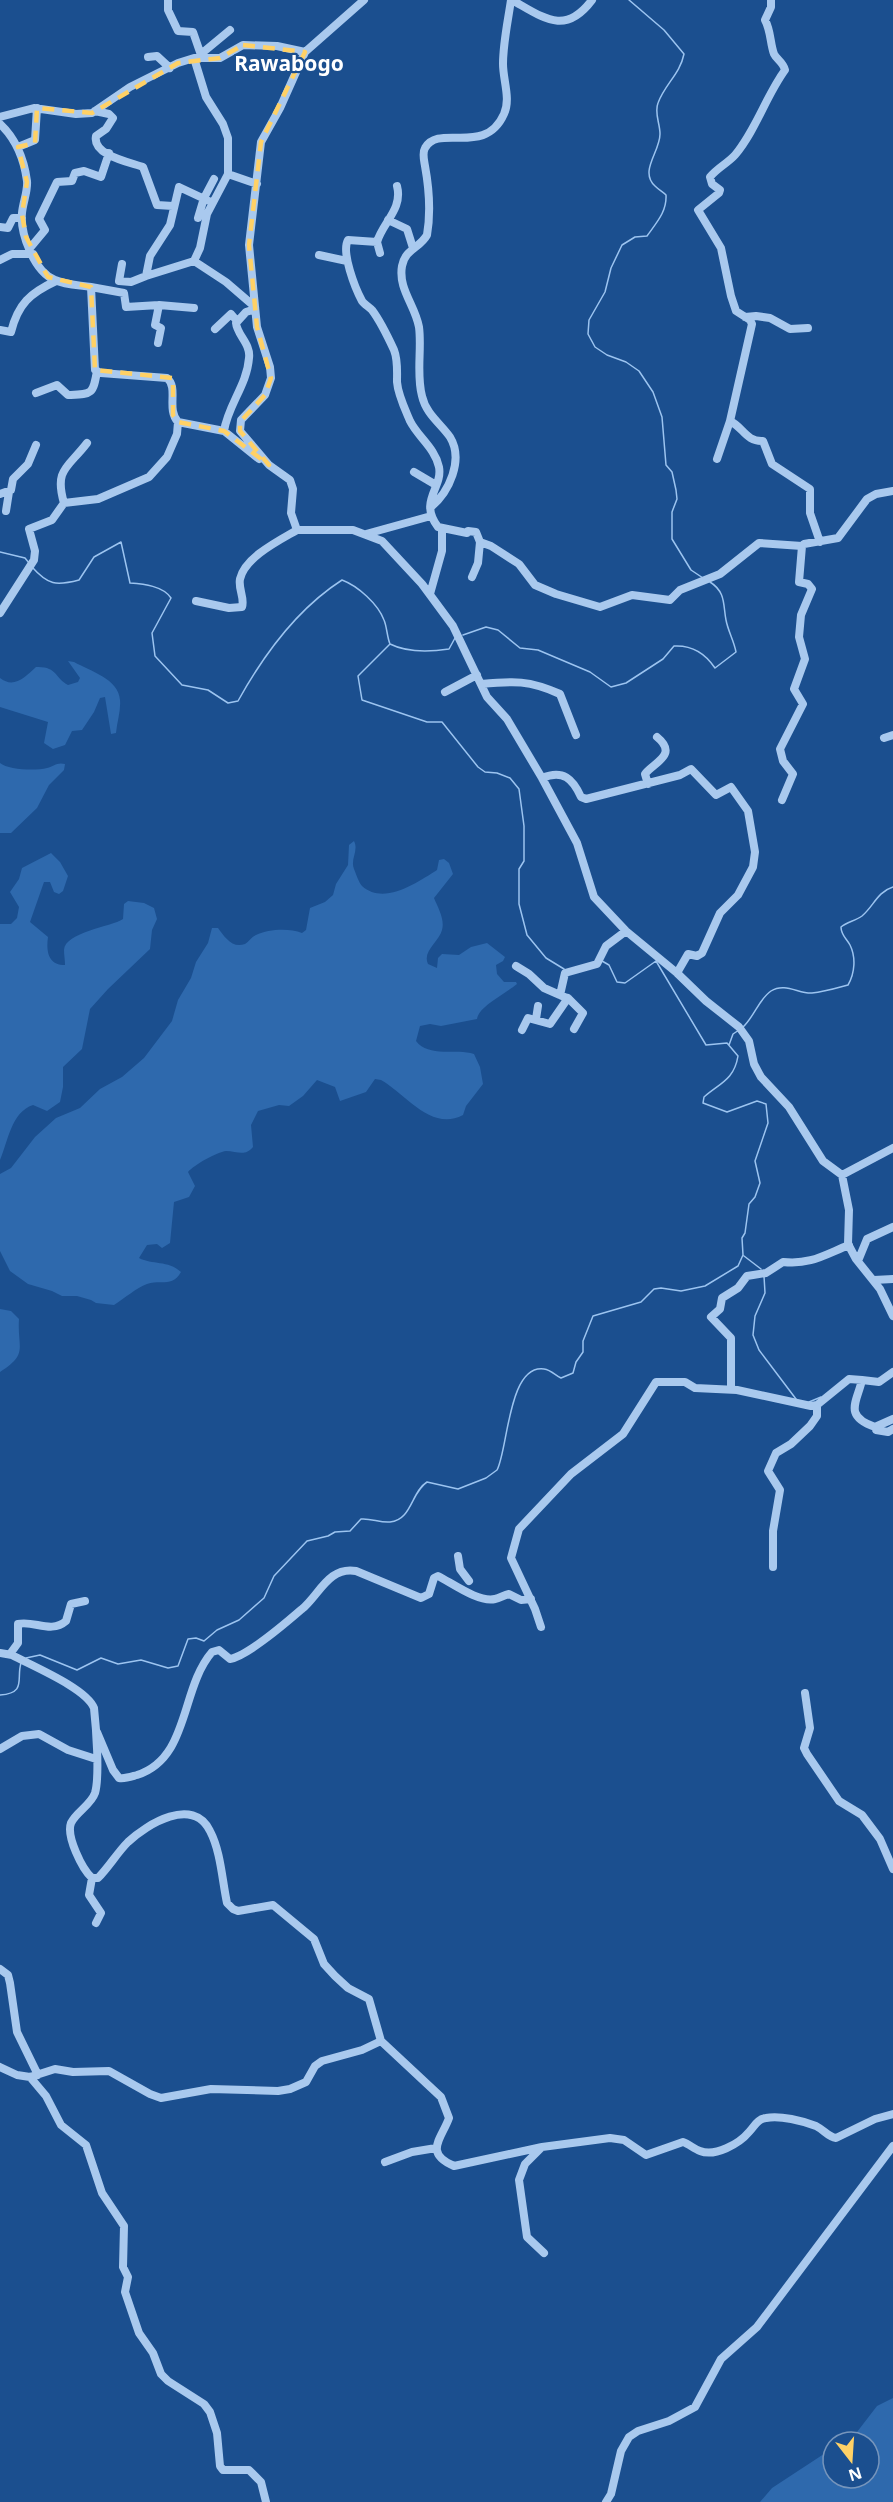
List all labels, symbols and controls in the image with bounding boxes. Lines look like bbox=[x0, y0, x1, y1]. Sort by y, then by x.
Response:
district label: Rawabogo bbox=[234, 49, 344, 77]
north arrow bbox=[821, 2430, 881, 2490]
text: N bbox=[846, 2462, 865, 2487]

